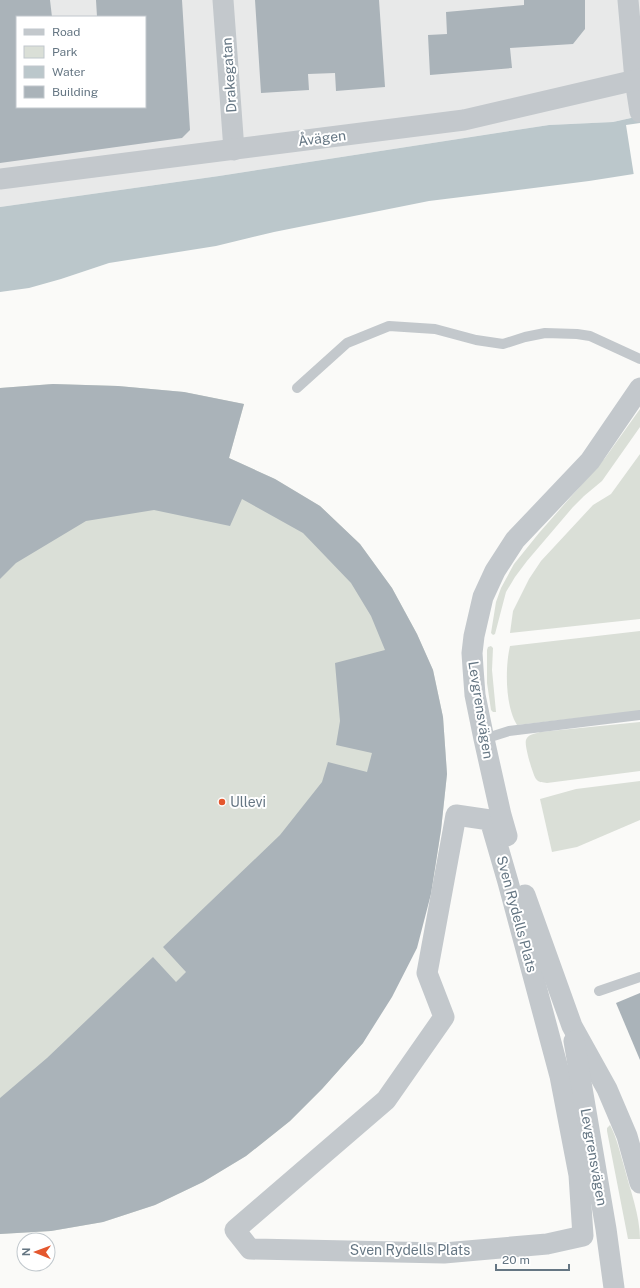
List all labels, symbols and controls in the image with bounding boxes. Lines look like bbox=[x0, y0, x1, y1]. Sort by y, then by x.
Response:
legend bbox=[16, 16, 146, 108]
text: Road bbox=[52, 25, 80, 39]
street label: Drakegatan bbox=[218, 37, 240, 113]
text: Park bbox=[52, 45, 78, 59]
text: Water bbox=[52, 65, 86, 79]
text: Building bbox=[52, 85, 98, 99]
street label: Åvägen bbox=[297, 125, 347, 149]
street label: Levgrensvägen bbox=[465, 660, 497, 760]
place label: Ullevi bbox=[230, 794, 266, 810]
marker: Ullevi bbox=[217, 797, 227, 807]
street label: Sven Rydells Plats bbox=[494, 854, 540, 974]
street label: Levgrensvägen bbox=[578, 1107, 610, 1207]
north arrow bbox=[16, 1232, 56, 1272]
street label: Sven Rydells Plats bbox=[350, 1242, 470, 1258]
scale bar bbox=[496, 1246, 569, 1272]
text: N bbox=[20, 1247, 32, 1256]
text: 20 m bbox=[502, 1253, 530, 1267]

